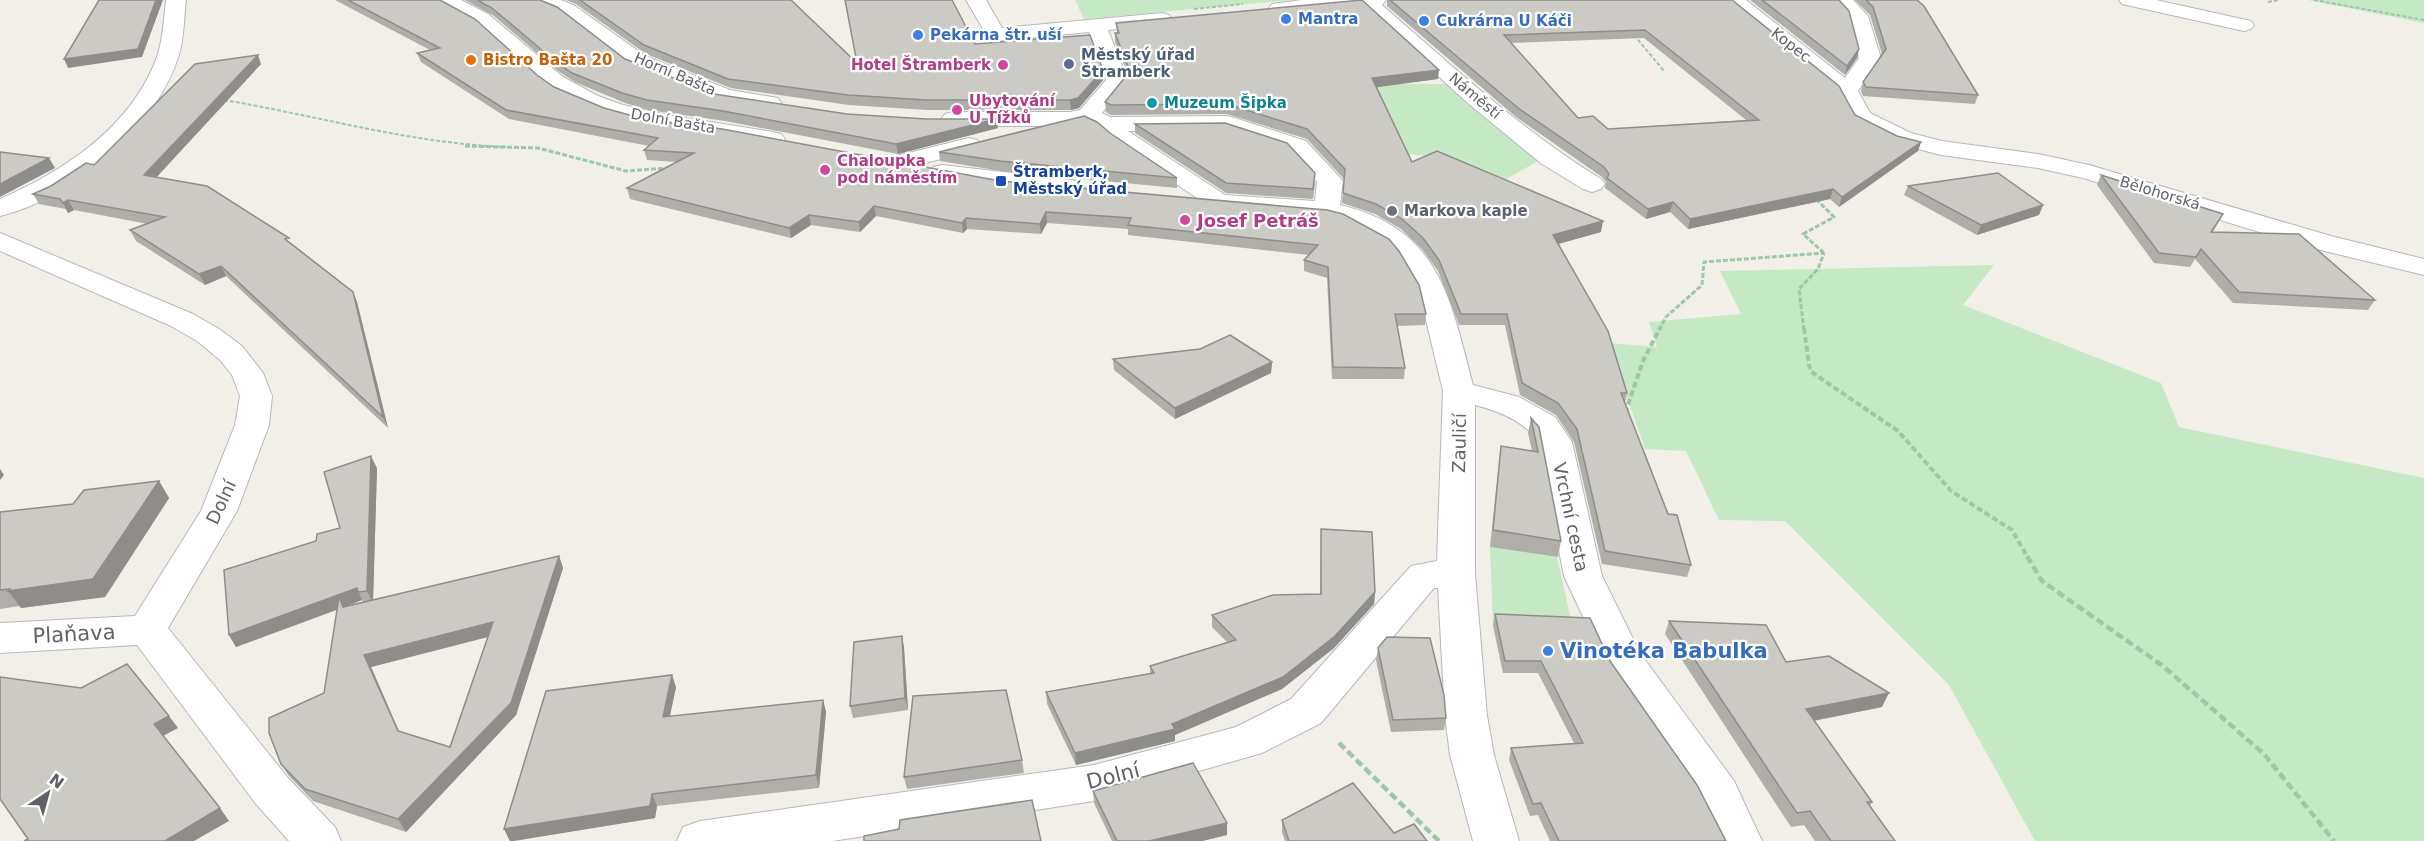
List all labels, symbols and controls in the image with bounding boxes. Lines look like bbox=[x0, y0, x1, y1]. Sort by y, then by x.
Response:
place label: Mantra bbox=[1298, 10, 1358, 28]
marker: Mantra bbox=[1279, 12, 1293, 26]
place label: Cukrárna U Káči bbox=[1436, 12, 1572, 30]
marker: Cukrárna U Káči bbox=[1417, 14, 1431, 28]
street label: Kopec bbox=[1768, 24, 1814, 66]
place label: Pekárna štr. uší bbox=[930, 26, 1063, 44]
marker: Pekárna štr. uší bbox=[911, 28, 925, 42]
place label: Městský úřad Štramberk bbox=[1081, 46, 1195, 81]
street label: Horní Bašta bbox=[631, 49, 719, 99]
place label: Bistro Bašta 20 bbox=[483, 51, 612, 69]
marker: Bistro Bašta 20 bbox=[464, 53, 478, 67]
place label: Hotel Štramberk bbox=[851, 55, 992, 74]
marker: Městský úřad Štramberk bbox=[1062, 57, 1076, 71]
marker: Hotel Štramberk bbox=[996, 58, 1010, 72]
street label: Náměstí bbox=[1445, 69, 1505, 123]
place label: Ubytování U Tížků bbox=[969, 92, 1056, 127]
place label: Muzeum Šipka bbox=[1164, 93, 1287, 112]
marker: Muzeum Šipka bbox=[1145, 96, 1159, 110]
marker: Ubytování U Tížků bbox=[950, 103, 964, 117]
street label: Dolní Bašta bbox=[629, 105, 717, 137]
place label: Chaloupka pod náměstím bbox=[837, 152, 957, 187]
place label: Štramberk, Městský úřad bbox=[1013, 162, 1127, 198]
marker: Chaloupka pod náměstím bbox=[818, 163, 832, 177]
street label: Bělohorská bbox=[2118, 172, 2202, 214]
marker: Štramberk, Městský úřad bbox=[994, 174, 1008, 188]
place label: Markova kaple bbox=[1404, 202, 1528, 220]
marker: Markova kaple bbox=[1385, 204, 1399, 218]
place label: Josef Petráš bbox=[1195, 210, 1319, 231]
marker: Josef Petráš bbox=[1178, 213, 1192, 227]
street label: Zauličí bbox=[1448, 412, 1470, 473]
street label: Vrchní cesta bbox=[1549, 460, 1593, 574]
street label: Dolní bbox=[202, 476, 241, 527]
street label: Plaňava bbox=[32, 620, 116, 648]
place label: Vinotéka Babulka bbox=[1560, 639, 1768, 663]
marker: Vinotéka Babulka bbox=[1541, 644, 1555, 658]
street label: Dolní bbox=[1084, 758, 1143, 794]
north arrow bbox=[18, 763, 78, 823]
text: N bbox=[46, 770, 68, 793]

